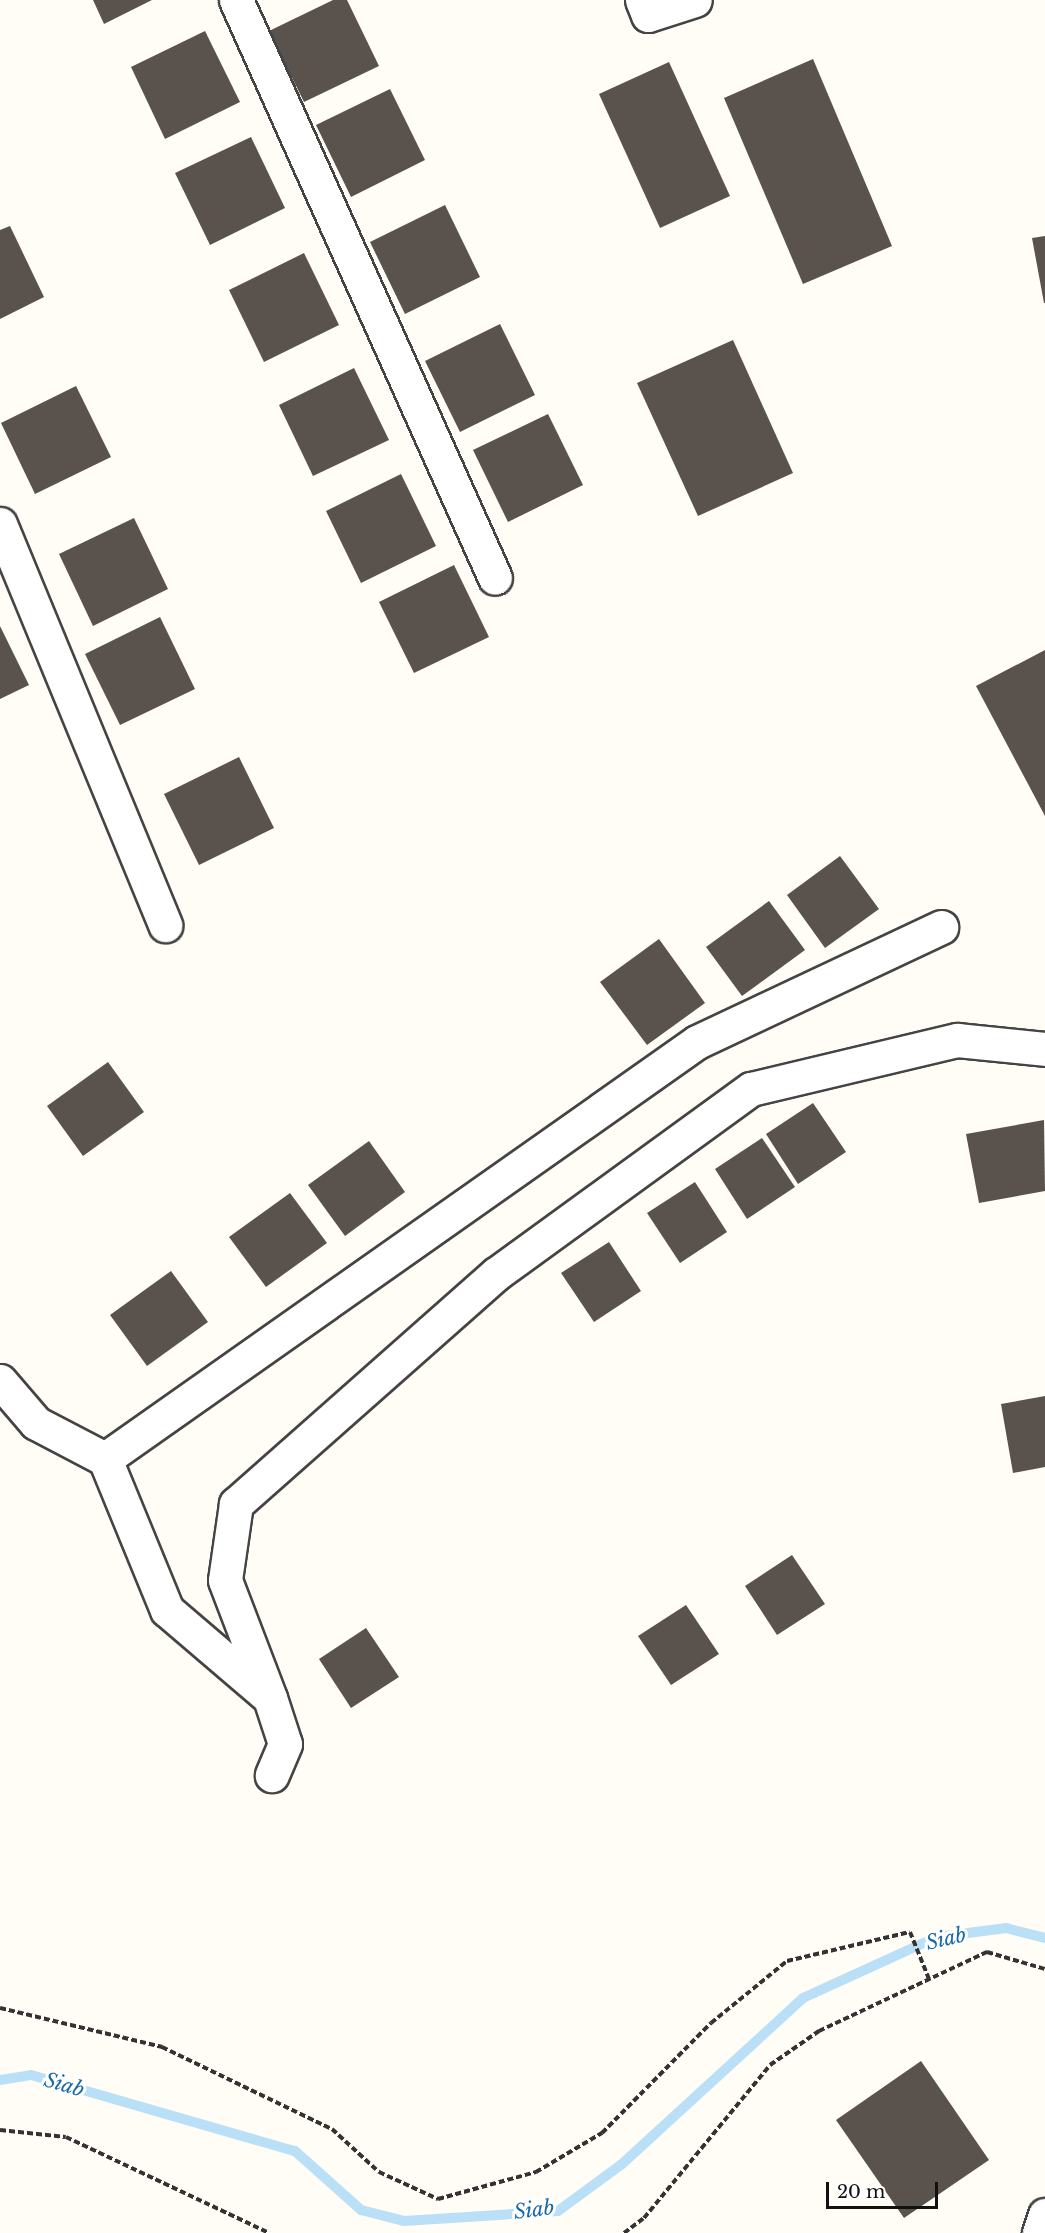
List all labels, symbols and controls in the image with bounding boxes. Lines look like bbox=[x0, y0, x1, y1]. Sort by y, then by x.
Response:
water label: Siab bbox=[924, 1923, 968, 1955]
water label: Siab bbox=[41, 2068, 87, 2102]
scale bar bbox=[829, 2170, 942, 2208]
text: 20 m bbox=[837, 2181, 885, 2203]
water label: Siab bbox=[512, 2196, 556, 2224]

